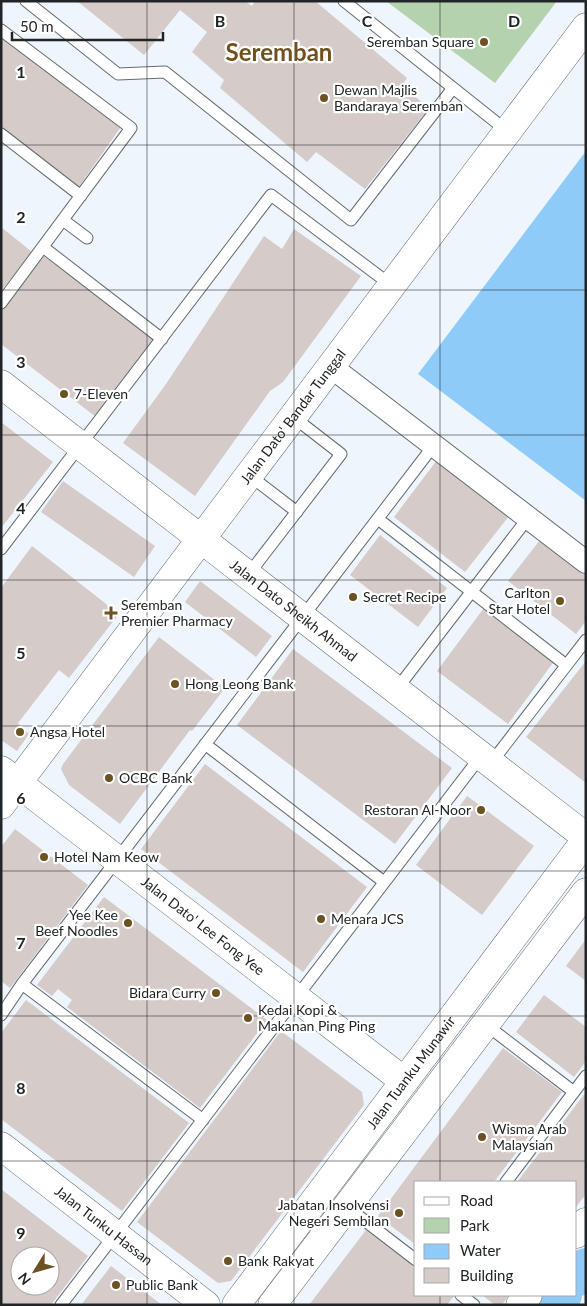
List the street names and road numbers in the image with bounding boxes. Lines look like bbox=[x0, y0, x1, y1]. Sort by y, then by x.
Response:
street label: Jalan Dato' Bandar Tunggal bbox=[236, 345, 349, 487]
street label: Jalan Dato Sheikh Ahmad bbox=[227, 556, 361, 665]
street label: Jalan Dato' Lee Fong Yee bbox=[138, 872, 268, 978]
street label: Jalan Tuanku Munawir bbox=[363, 1012, 459, 1132]
street label: Jalan Tunku Hassan bbox=[52, 1182, 156, 1269]

